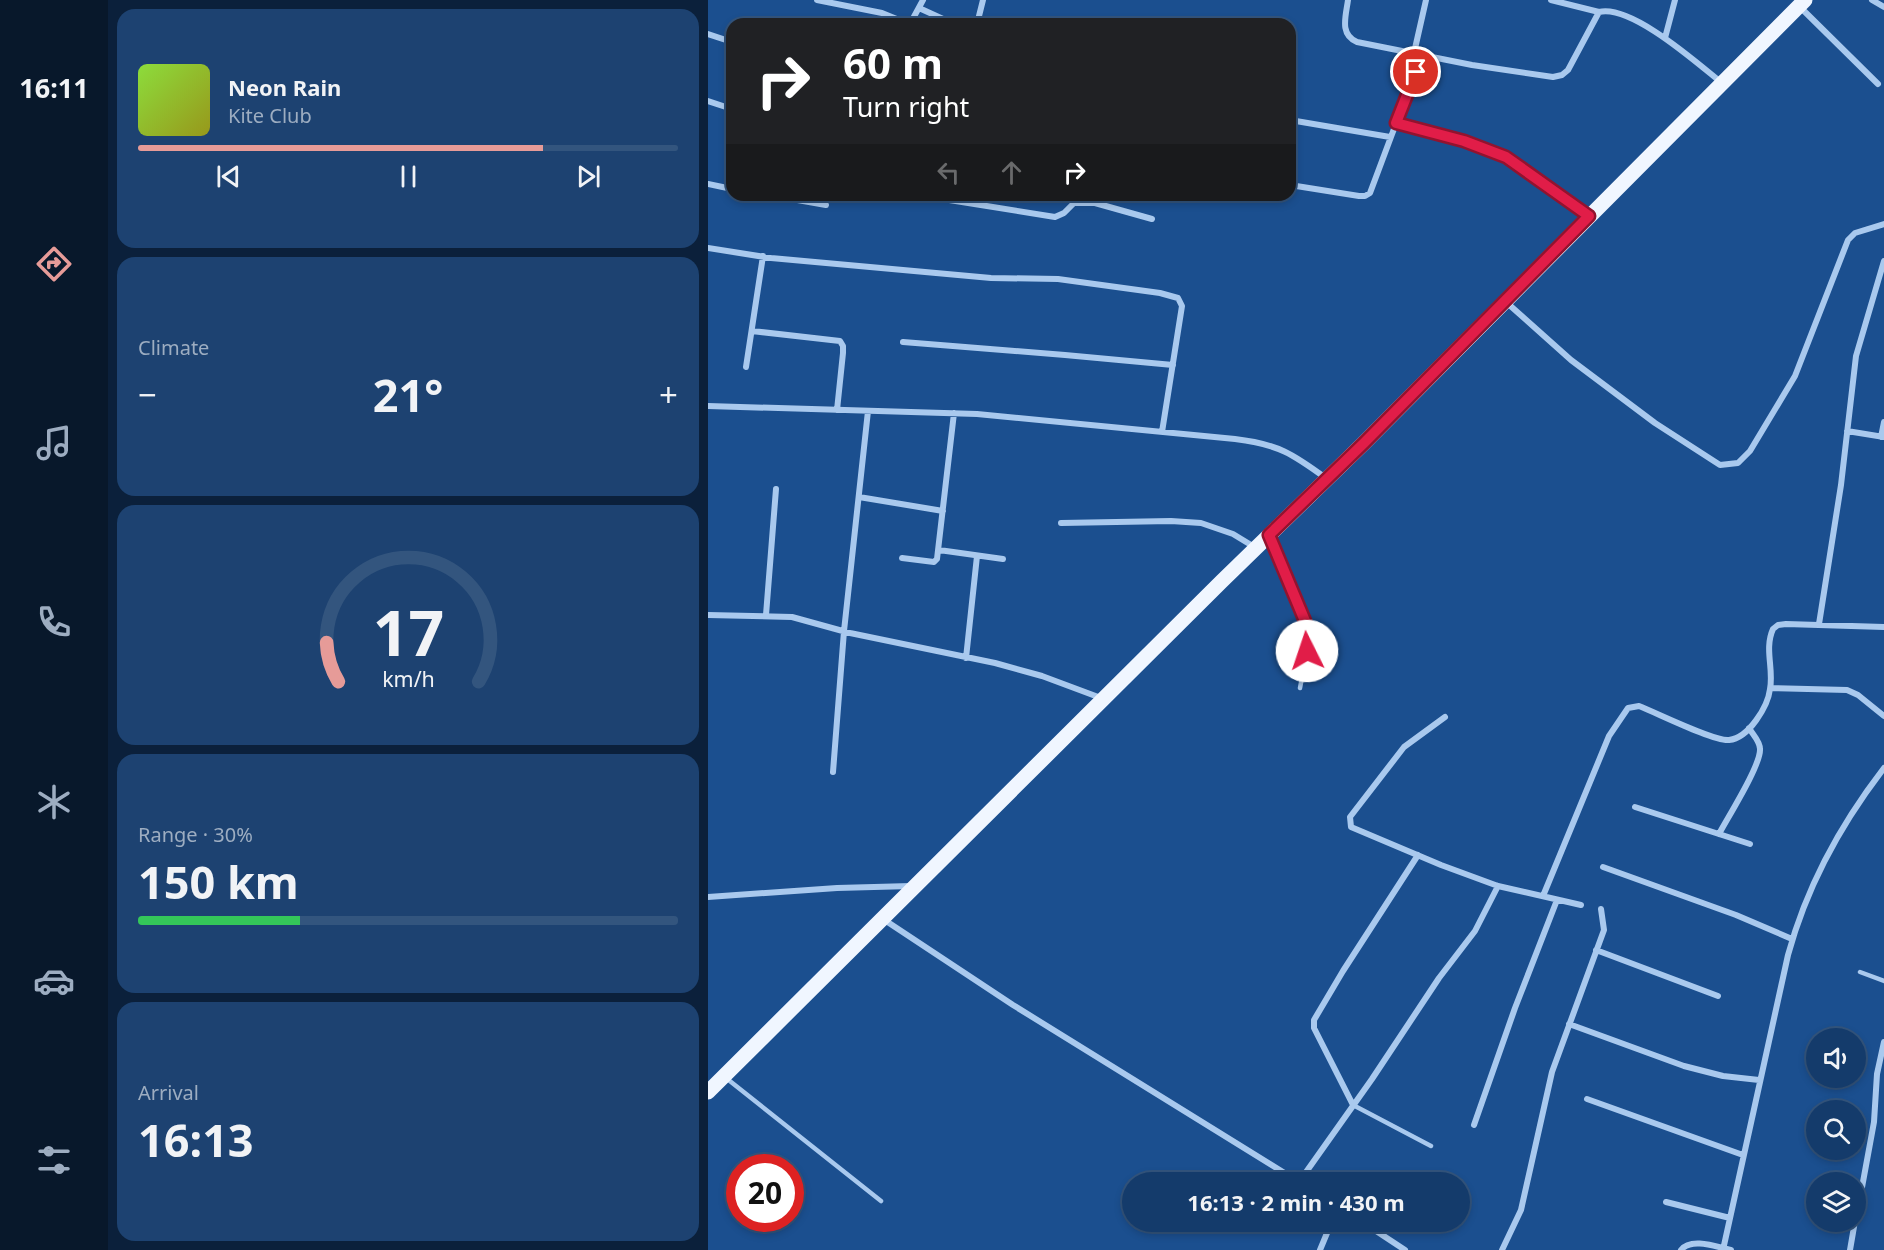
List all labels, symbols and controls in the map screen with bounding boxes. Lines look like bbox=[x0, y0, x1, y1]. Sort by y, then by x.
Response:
text: 60 m bbox=[843, 34, 943, 91]
icon: right bbox=[744, 42, 822, 120]
pin bbox=[1390, 46, 1441, 97]
icon: arrive bbox=[1399, 55, 1432, 88]
text: 16:11 bbox=[19, 69, 89, 106]
text: Neon Rain bbox=[228, 72, 341, 102]
text: Turn right bbox=[843, 88, 969, 125]
text: Kite Club bbox=[228, 102, 312, 129]
icon: left bbox=[932, 156, 965, 189]
icon: ahead bbox=[995, 156, 1028, 189]
icon: right bbox=[1058, 156, 1091, 189]
icon: previous bbox=[212, 160, 245, 193]
icon: pause bbox=[392, 160, 425, 193]
icon: next bbox=[572, 160, 605, 193]
icon: directions bbox=[33, 243, 75, 285]
text: Climate bbox=[138, 334, 209, 361]
text: 21° bbox=[373, 364, 443, 425]
text: − bbox=[138, 372, 157, 417]
text: + bbox=[659, 372, 678, 417]
icon: music bbox=[33, 422, 75, 464]
text: 17 bbox=[372, 589, 444, 674]
icon: phone bbox=[33, 601, 75, 643]
position arrow bbox=[1275, 619, 1339, 683]
text: km/h bbox=[382, 664, 434, 693]
icon: climate bbox=[33, 781, 75, 823]
text: Range · 30% bbox=[138, 821, 253, 848]
text: 150 km bbox=[138, 851, 299, 912]
icon: car bbox=[33, 960, 75, 1002]
map controls bbox=[1806, 1028, 1866, 1232]
button: sound bbox=[1806, 1028, 1866, 1088]
text: Arrival bbox=[138, 1079, 199, 1106]
button: search bbox=[1806, 1100, 1866, 1160]
text: 16:13 bbox=[138, 1109, 254, 1170]
icon: filters bbox=[33, 1139, 75, 1181]
speed limit sign: 20 bbox=[726, 1154, 804, 1232]
button: layers bbox=[1806, 1172, 1866, 1232]
text: 16:13 · 2 min · 430 m bbox=[1187, 1187, 1405, 1217]

